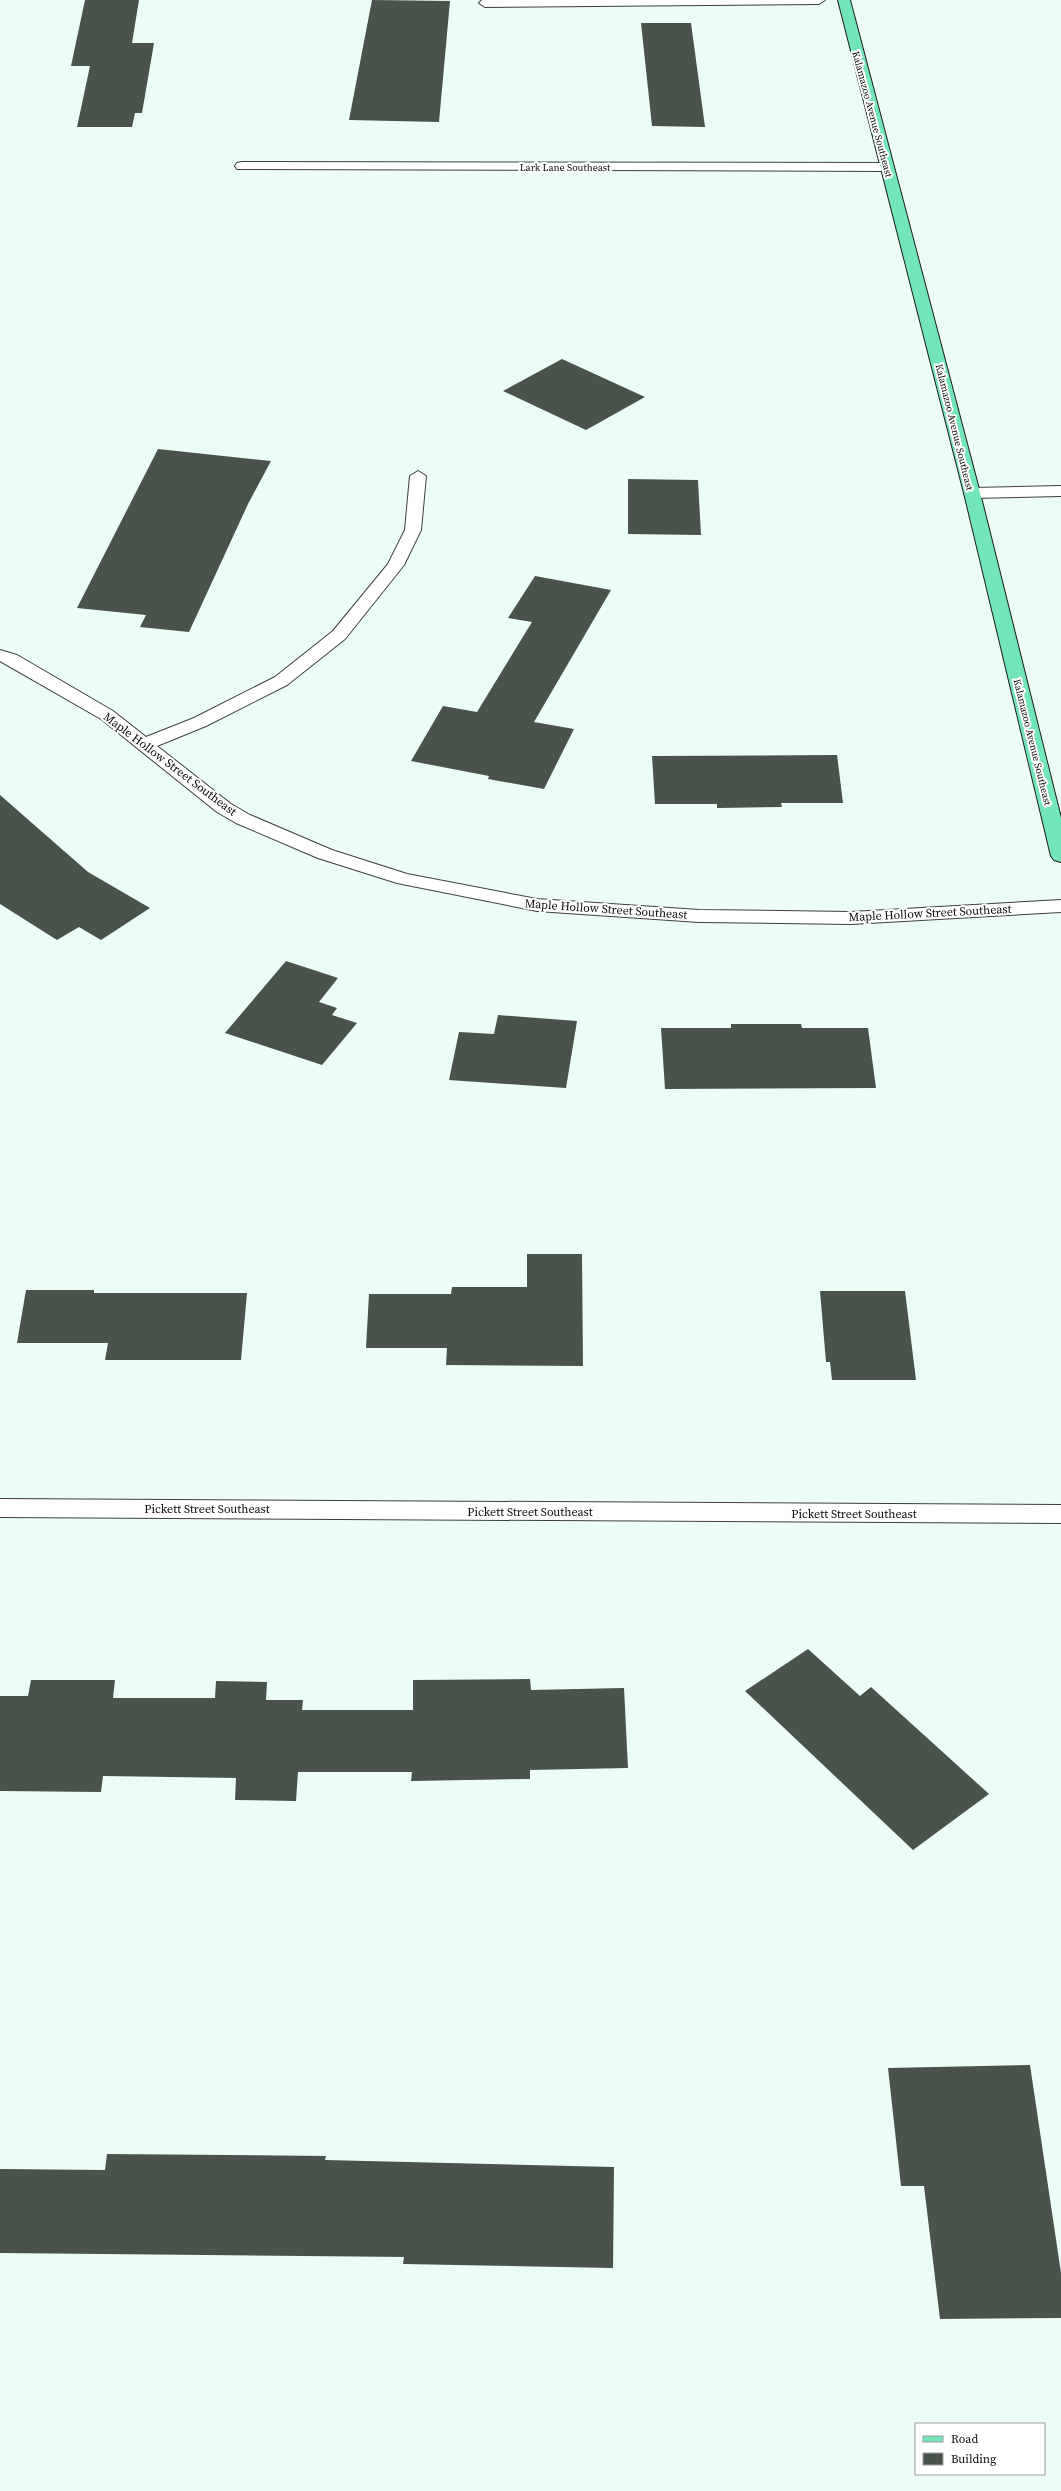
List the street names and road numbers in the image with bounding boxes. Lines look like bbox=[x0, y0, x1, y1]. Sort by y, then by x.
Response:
street label: Kalamazoo Avenue Southeast bbox=[849, 50, 896, 179]
street label: Lark Lane Southeast bbox=[520, 161, 611, 174]
street label: Kalamazoo Avenue Southeast bbox=[932, 362, 977, 492]
street label: Kalamazoo Avenue Southeast bbox=[1010, 677, 1055, 807]
street label: Maple Hollow Street Southeast bbox=[100, 709, 240, 819]
street label: Maple Hollow Street Southeast bbox=[524, 895, 688, 923]
street label: Maple Hollow Street Southeast bbox=[848, 901, 1012, 925]
street label: Pickett Street Southeast bbox=[144, 1501, 270, 1517]
street label: Pickett Street Southeast bbox=[467, 1504, 593, 1520]
street label: Pickett Street Southeast bbox=[791, 1506, 917, 1522]

